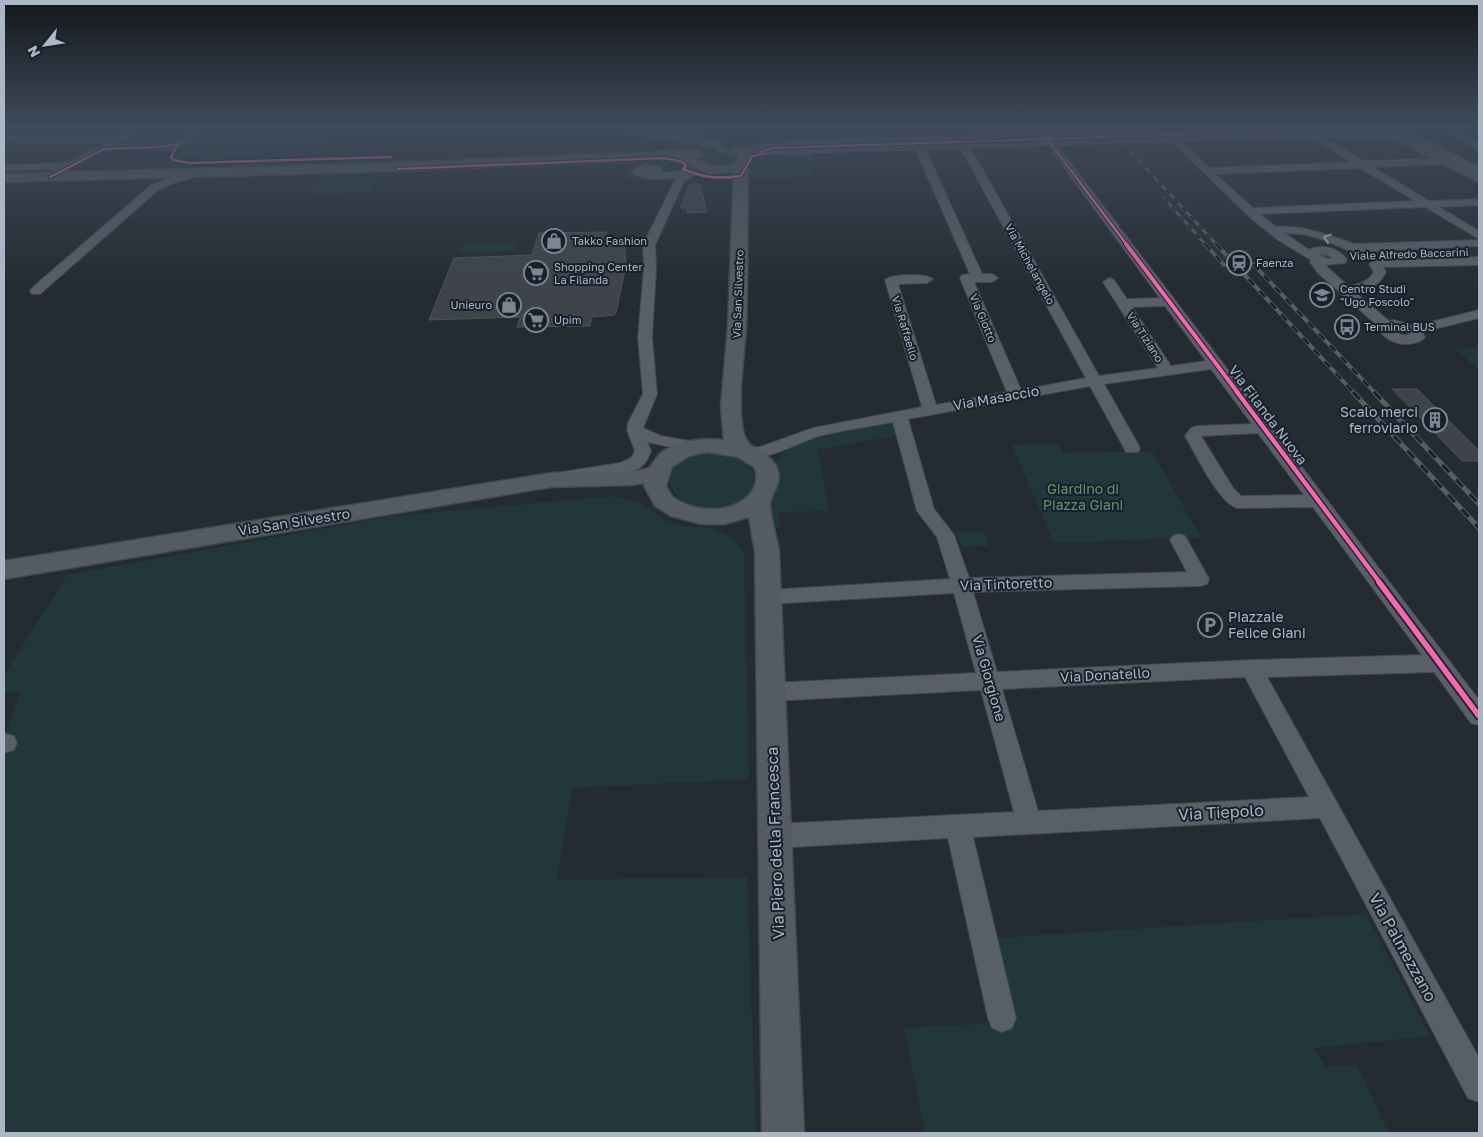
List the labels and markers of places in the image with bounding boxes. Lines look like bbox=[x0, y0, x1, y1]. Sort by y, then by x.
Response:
shop icon: Takko Fashion bbox=[541, 228, 567, 254]
place label: Takko Fashion bbox=[572, 234, 647, 247]
station icon: Faenza bbox=[1226, 250, 1252, 276]
place label: Faenza bbox=[1256, 256, 1294, 269]
supermarket icon: Shopping Center La Filanda bbox=[523, 260, 549, 286]
place label: Shopping Center La Filanda bbox=[554, 260, 643, 286]
school or university icon: Centro Studi "Ugo Foscolo" bbox=[1309, 282, 1335, 308]
place label: Centro Studi "Ugo Foscolo" bbox=[1340, 282, 1414, 308]
shop icon: Unieuro bbox=[496, 292, 522, 318]
place label: Unieuro bbox=[450, 298, 492, 311]
supermarket icon: Upim bbox=[523, 307, 549, 333]
place label: Upim bbox=[554, 313, 581, 326]
bus stop icon: Terminal BUS bbox=[1334, 314, 1360, 340]
place label: Terminal BUS bbox=[1364, 320, 1435, 333]
place label: Scalo merci ferroviario bbox=[1340, 403, 1418, 436]
building icon: Scalo merci ferroviario bbox=[1422, 407, 1448, 433]
place label: Piazzale Felice Giani bbox=[1228, 608, 1306, 641]
parking icon: Piazzale Felice Giani bbox=[1197, 612, 1223, 638]

